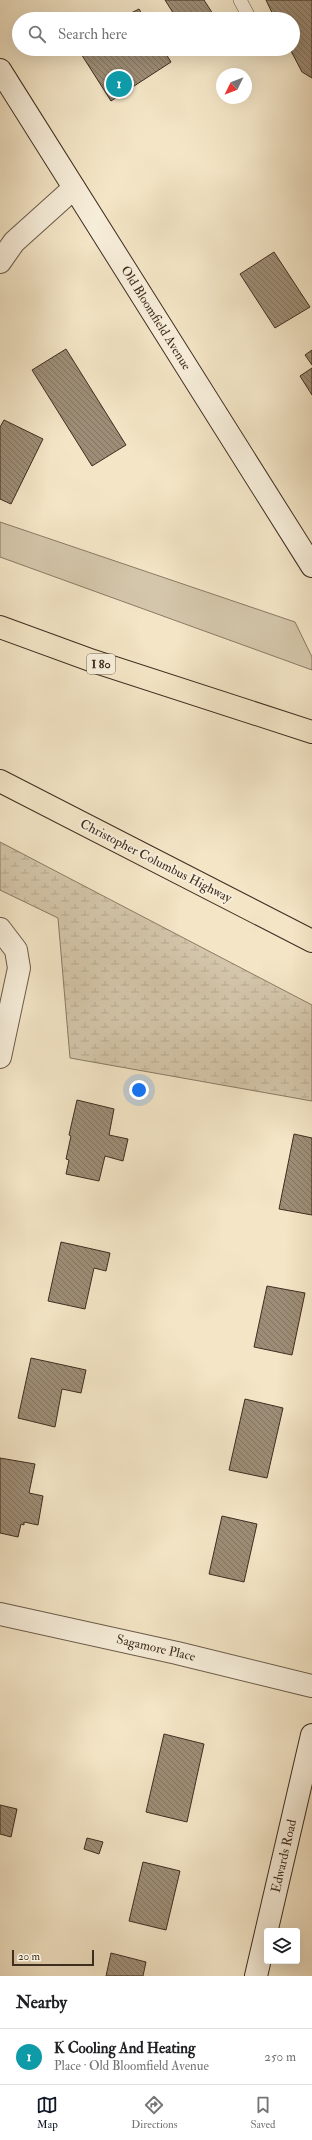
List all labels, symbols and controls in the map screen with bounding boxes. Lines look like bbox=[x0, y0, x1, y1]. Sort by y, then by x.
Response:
search box bbox=[12, 12, 300, 56]
icon: search bbox=[26, 23, 48, 45]
text: Search here bbox=[58, 25, 127, 44]
north arrow bbox=[216, 68, 252, 104]
pin: 1 bbox=[106, 69, 132, 99]
street label: Old Bloomfield Avenue bbox=[117, 263, 195, 374]
road number: I 80 bbox=[87, 654, 115, 674]
street label: Christopher Columbus Highway bbox=[77, 816, 235, 907]
your location bbox=[129, 1080, 149, 1100]
street label: Sagamore Place bbox=[115, 1631, 198, 1665]
street label: Edwards Road bbox=[268, 1817, 300, 1894]
map controls bbox=[264, 1928, 300, 1964]
button: layers bbox=[264, 1928, 300, 1964]
scale bar bbox=[12, 1948, 94, 1967]
text: 20 m bbox=[18, 1950, 40, 1963]
text: Nearby bbox=[16, 1992, 67, 2013]
text: K Cooling And Heating bbox=[54, 2039, 195, 2058]
text: 1 bbox=[27, 2049, 31, 2065]
text: 250 m bbox=[264, 2049, 296, 2065]
text: Place · Old Bloomfield Avenue bbox=[54, 2058, 209, 2074]
tab: Map bbox=[36, 2094, 58, 2131]
tab: Directions bbox=[131, 2094, 178, 2131]
tab: Saved bbox=[250, 2094, 276, 2131]

